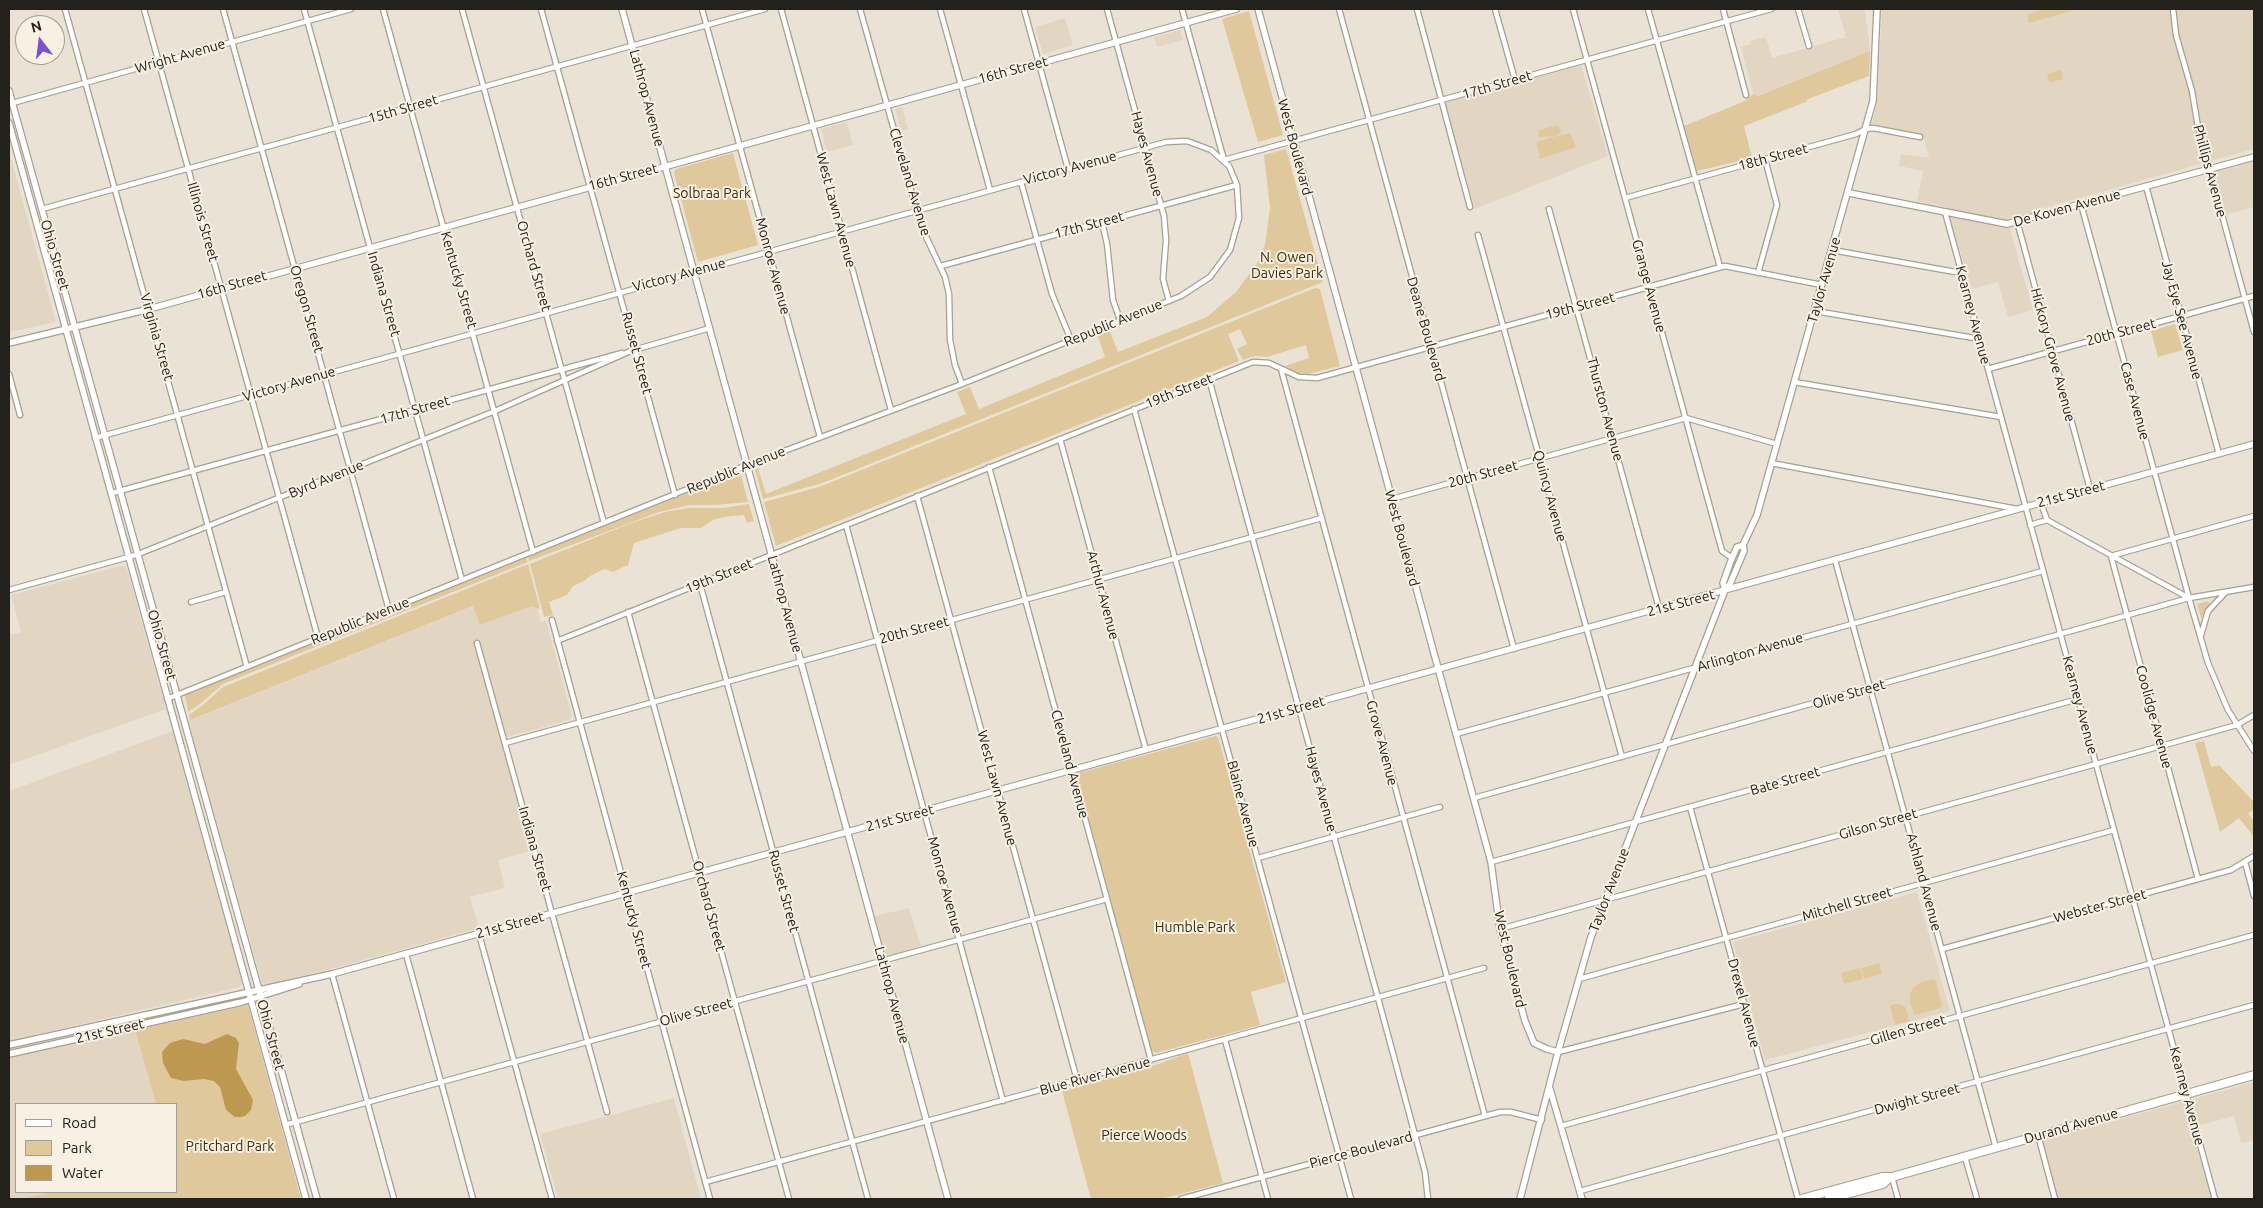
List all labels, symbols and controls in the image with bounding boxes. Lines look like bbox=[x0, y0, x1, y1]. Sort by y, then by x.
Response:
north arrow bbox=[15, 15, 65, 65]
text: N bbox=[29, 17, 43, 36]
street label: Wright Avenue bbox=[133, 35, 227, 77]
street label: Lathrop Avenue bbox=[626, 48, 668, 148]
street label: 16th Street bbox=[976, 53, 1050, 87]
street label: 17th Street bbox=[1460, 67, 1534, 103]
street label: 15th Street bbox=[366, 91, 440, 127]
street label: West Boulevard bbox=[1274, 97, 1316, 197]
street label: Hayes Avenue bbox=[1128, 109, 1166, 199]
street label: Phillips Avenue bbox=[2190, 123, 2230, 219]
street label: Cleveland Avenue bbox=[886, 126, 934, 238]
street label: 18th Street bbox=[1736, 140, 1810, 174]
street label: Victory Avenue bbox=[1022, 148, 1118, 188]
street label: West Lawn Avenue bbox=[813, 150, 859, 270]
street label: 16th Street bbox=[586, 160, 660, 194]
street label: Illinois Street bbox=[184, 180, 222, 264]
park label: Solbraa Park bbox=[673, 185, 751, 201]
street label: De Koven Avenue bbox=[2012, 186, 2122, 230]
street label: 17th Street bbox=[1052, 208, 1126, 242]
street label: Monroe Avenue bbox=[752, 216, 794, 316]
street label: Ohio Street bbox=[37, 218, 73, 292]
street label: Orchard Street bbox=[513, 219, 555, 313]
street label: Kentucky Street bbox=[437, 230, 481, 330]
street label: Taylor Avenue bbox=[1804, 235, 1844, 325]
street label: Grange Avenue bbox=[1628, 238, 1670, 334]
street label: Indiana Street bbox=[364, 249, 404, 339]
park label: N. Owen Davies Park bbox=[1251, 249, 1323, 282]
street label: Victory Avenue bbox=[631, 255, 727, 295]
street label: Jay Eye See Avenue bbox=[2158, 259, 2206, 381]
street label: Oregon Street bbox=[286, 263, 328, 355]
street label: Kearney Avenue bbox=[1952, 264, 1994, 366]
street label: 16th Street bbox=[195, 267, 269, 303]
street label: Deane Boulevard bbox=[1403, 275, 1449, 383]
street label: Hickory Grove Avenue bbox=[2027, 286, 2079, 424]
street label: 19th Street bbox=[1543, 289, 1617, 323]
street label: Virginia Street bbox=[136, 291, 178, 383]
street label: Republic Avenue bbox=[1061, 296, 1165, 350]
street label: Russet Street bbox=[618, 310, 656, 396]
street label: 20th Street bbox=[2084, 315, 2158, 349]
street label: Thurston Avenue bbox=[1583, 355, 1627, 463]
street label: Case Avenue bbox=[2117, 360, 2153, 442]
street label: Victory Avenue bbox=[241, 363, 337, 405]
street label: 19th Street bbox=[1143, 370, 1215, 412]
street label: 17th Street bbox=[378, 392, 452, 428]
street label: Republic Avenue bbox=[684, 443, 788, 497]
street label: Quincy Avenue bbox=[1530, 448, 1570, 544]
street label: Byrd Avenue bbox=[286, 456, 366, 502]
street label: 20th Street bbox=[1446, 457, 1520, 491]
street label: 21st Street bbox=[2035, 477, 2107, 511]
street label: West Boulevard bbox=[1381, 488, 1423, 588]
street label: Arthur Avenue bbox=[1083, 549, 1123, 641]
street label: Lathrop Avenue bbox=[764, 554, 806, 654]
street label: 19th Street bbox=[683, 555, 755, 597]
street label: 21st Street bbox=[1645, 586, 1717, 620]
street label: Republic Avenue bbox=[308, 594, 412, 648]
street label: Ohio Street bbox=[144, 608, 180, 682]
street label: 20th Street bbox=[877, 613, 951, 647]
street label: Arlington Avenue bbox=[1695, 629, 1805, 675]
street label: Kearney Avenue bbox=[2059, 654, 2101, 756]
street label: Coolidge Avenue bbox=[2132, 663, 2176, 771]
street label: Olive Street bbox=[1811, 676, 1887, 712]
street label: 21st Street bbox=[1255, 692, 1327, 728]
street label: Grove Avenue bbox=[1363, 698, 1401, 788]
street label: Cleveland Avenue bbox=[1047, 708, 1093, 820]
street label: West Lawn Avenue bbox=[974, 728, 1020, 848]
street label: Hayes Avenue bbox=[1302, 744, 1340, 834]
street label: Blaine Avenue bbox=[1223, 759, 1263, 849]
street label: Bate Street bbox=[1748, 763, 1822, 799]
street label: 21st Street bbox=[864, 801, 936, 835]
street label: Indiana Street bbox=[515, 804, 555, 894]
street label: Gilson Street bbox=[1837, 805, 1919, 843]
street label: Ashland Avenue bbox=[1903, 831, 1945, 933]
street label: Monroe Avenue bbox=[924, 835, 966, 935]
street label: Taylor Avenue bbox=[1585, 846, 1633, 934]
street label: Russet Street bbox=[765, 848, 803, 934]
street label: Orchard Street bbox=[689, 859, 729, 953]
street label: Kentucky Street bbox=[613, 869, 655, 971]
street label: Mitchell Street bbox=[1800, 883, 1894, 925]
street label: Webster Street bbox=[2052, 886, 2148, 926]
street label: 21st Street bbox=[474, 908, 546, 942]
street label: West Boulevard bbox=[1491, 909, 1529, 1009]
park label: Humble Park bbox=[1155, 919, 1235, 935]
street label: Lathrop Avenue bbox=[871, 945, 913, 1045]
street label: Drexel Avenue bbox=[1724, 957, 1764, 1049]
street label: Olive Street bbox=[658, 994, 734, 1030]
street label: Ohio Street bbox=[253, 998, 289, 1072]
street label: Gillen Street bbox=[1868, 1011, 1948, 1049]
street label: 21st Street bbox=[74, 1015, 146, 1047]
street label: Kearney Avenue bbox=[2166, 1045, 2208, 1147]
street label: Blue River Avenue bbox=[1038, 1053, 1152, 1099]
street label: Dwight Street bbox=[1872, 1079, 1962, 1119]
legend bbox=[15, 1103, 178, 1193]
street label: Durand Avenue bbox=[2022, 1105, 2120, 1147]
text: Road bbox=[62, 1114, 97, 1131]
park label: Pierce Woods bbox=[1101, 1127, 1187, 1143]
street label: Pierce Boulevard bbox=[1308, 1128, 1414, 1172]
park label: Pritchard Park bbox=[186, 1138, 274, 1154]
text: Park bbox=[62, 1139, 92, 1156]
text: Water bbox=[62, 1164, 103, 1181]

